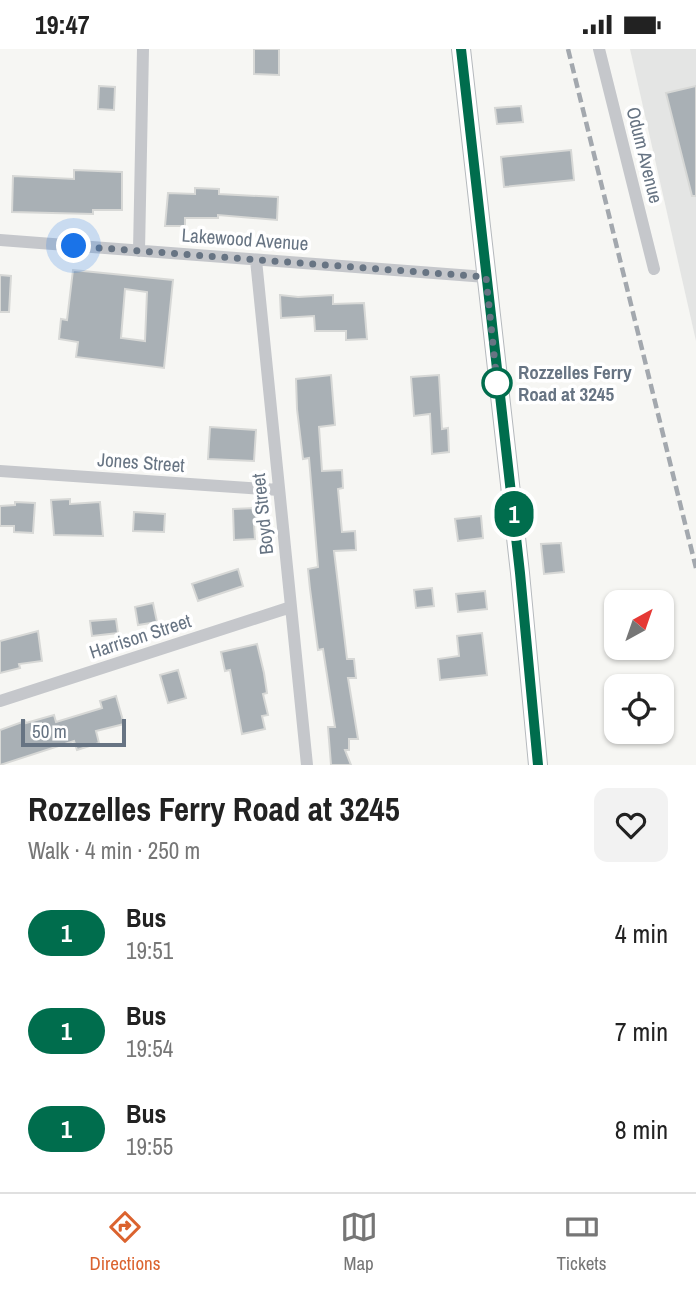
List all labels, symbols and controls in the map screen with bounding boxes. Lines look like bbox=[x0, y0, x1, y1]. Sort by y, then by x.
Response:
text: 19:47 bbox=[35, 7, 90, 42]
street label: Odum Avenue bbox=[620, 104, 670, 206]
street label: Lakewood Avenue bbox=[181, 222, 309, 256]
your location bbox=[56, 228, 91, 263]
place label: Rozzelles Ferry Road at 3245 bbox=[518, 359, 632, 407]
marker: Rozzelles Ferry Road at 3245 bbox=[482, 368, 512, 398]
street label: Jones Street bbox=[96, 446, 186, 478]
street label: Boyd Street bbox=[245, 471, 279, 556]
line badge: 1 bbox=[491, 491, 537, 537]
text: 1 bbox=[509, 498, 519, 530]
north arrow bbox=[604, 590, 674, 660]
map controls bbox=[604, 590, 674, 744]
street label: Harrison Street bbox=[86, 607, 195, 665]
button: locate bbox=[604, 674, 674, 744]
scale bar bbox=[21, 716, 126, 748]
text: 50 m bbox=[32, 718, 67, 744]
text: Rozzelles Ferry Road at 3245 bbox=[28, 787, 400, 831]
button: heart bbox=[594, 788, 668, 862]
text: Walk · 4 min · 250 m bbox=[28, 835, 200, 866]
text: Bus bbox=[126, 900, 166, 935]
text: 4 min bbox=[615, 916, 668, 951]
text: 1 bbox=[61, 917, 72, 949]
text: 19:51 bbox=[126, 935, 173, 966]
text: Bus bbox=[126, 998, 166, 1033]
text: 7 min bbox=[615, 1014, 668, 1049]
text: 1 bbox=[61, 1015, 72, 1047]
text: 19:54 bbox=[126, 1033, 173, 1064]
text: Bus bbox=[126, 1096, 166, 1131]
text: 8 min bbox=[615, 1112, 668, 1147]
text: 1 bbox=[61, 1113, 72, 1145]
text: 19:55 bbox=[126, 1131, 173, 1162]
tab: Directions bbox=[90, 1208, 161, 1276]
tab: Map bbox=[340, 1208, 378, 1276]
tab: Tickets bbox=[557, 1208, 606, 1276]

